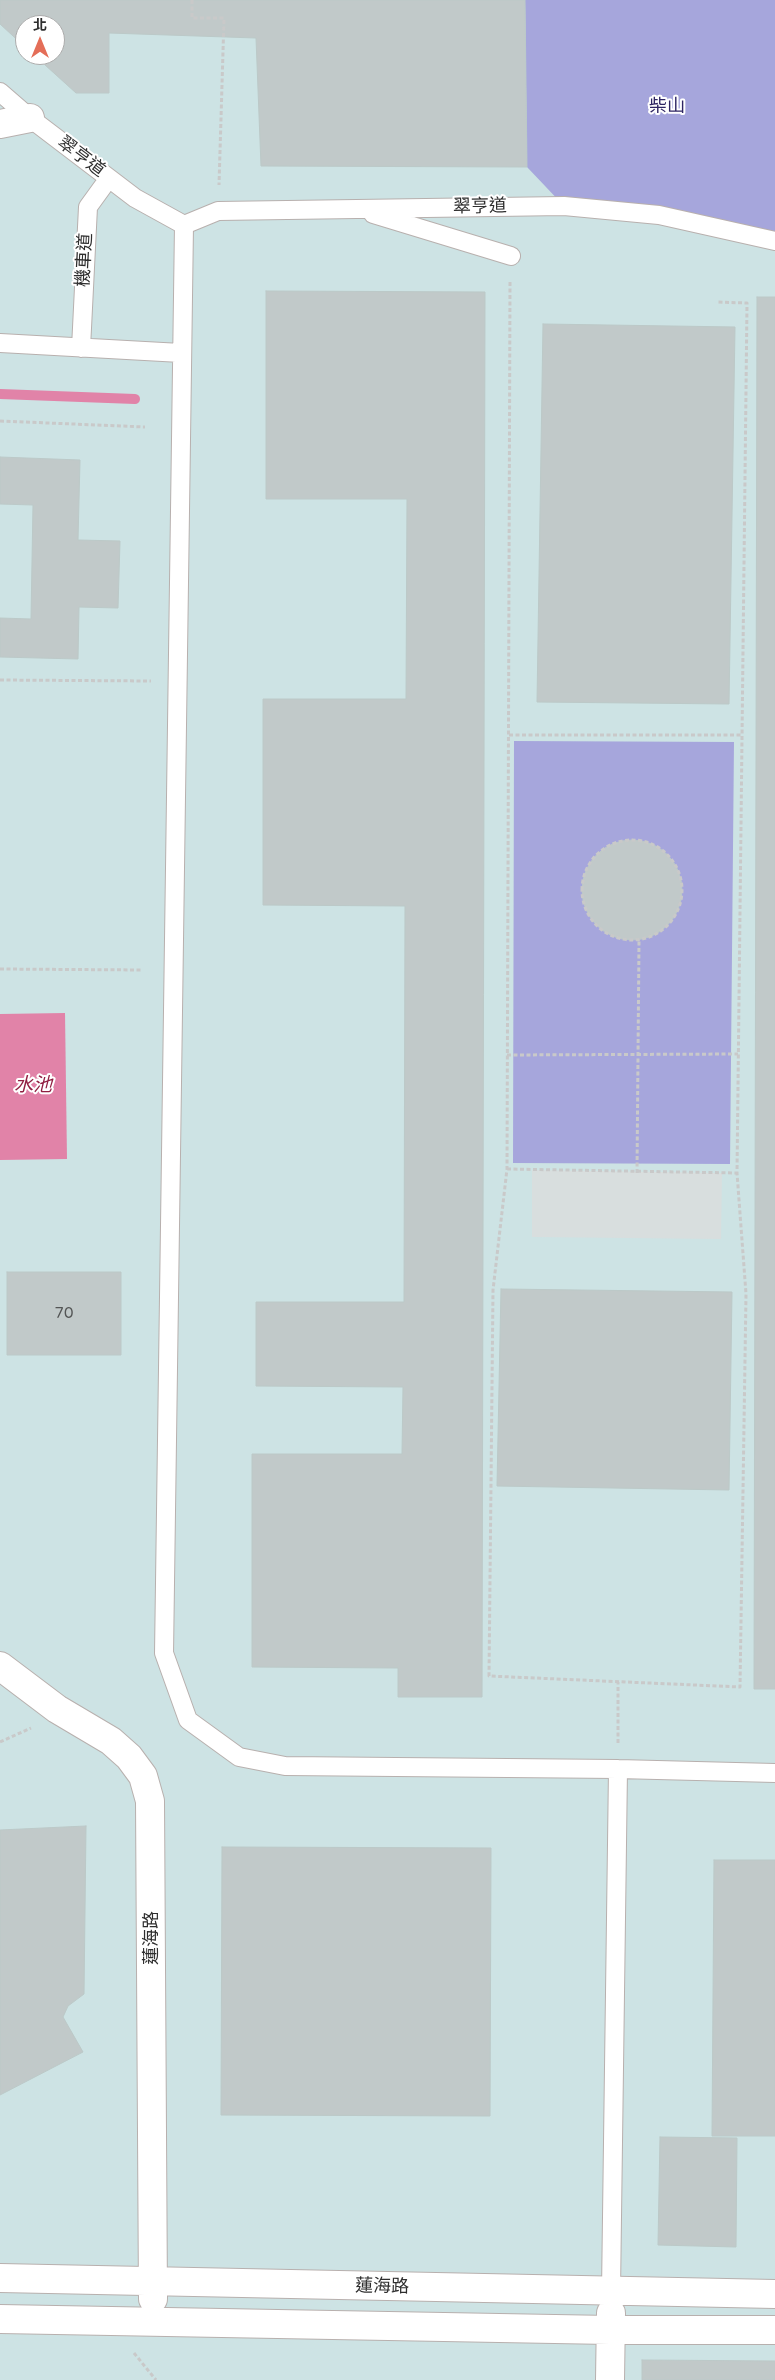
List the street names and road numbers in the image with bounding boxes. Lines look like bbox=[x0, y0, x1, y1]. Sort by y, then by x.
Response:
street label: 翠亨道 bbox=[53, 132, 109, 182]
street label: 翠亨道 bbox=[453, 196, 507, 218]
street label: 機車道 bbox=[73, 232, 97, 288]
street label: 蓮海路 bbox=[141, 1911, 163, 1965]
street label: 蓮海路 bbox=[355, 2276, 409, 2298]

